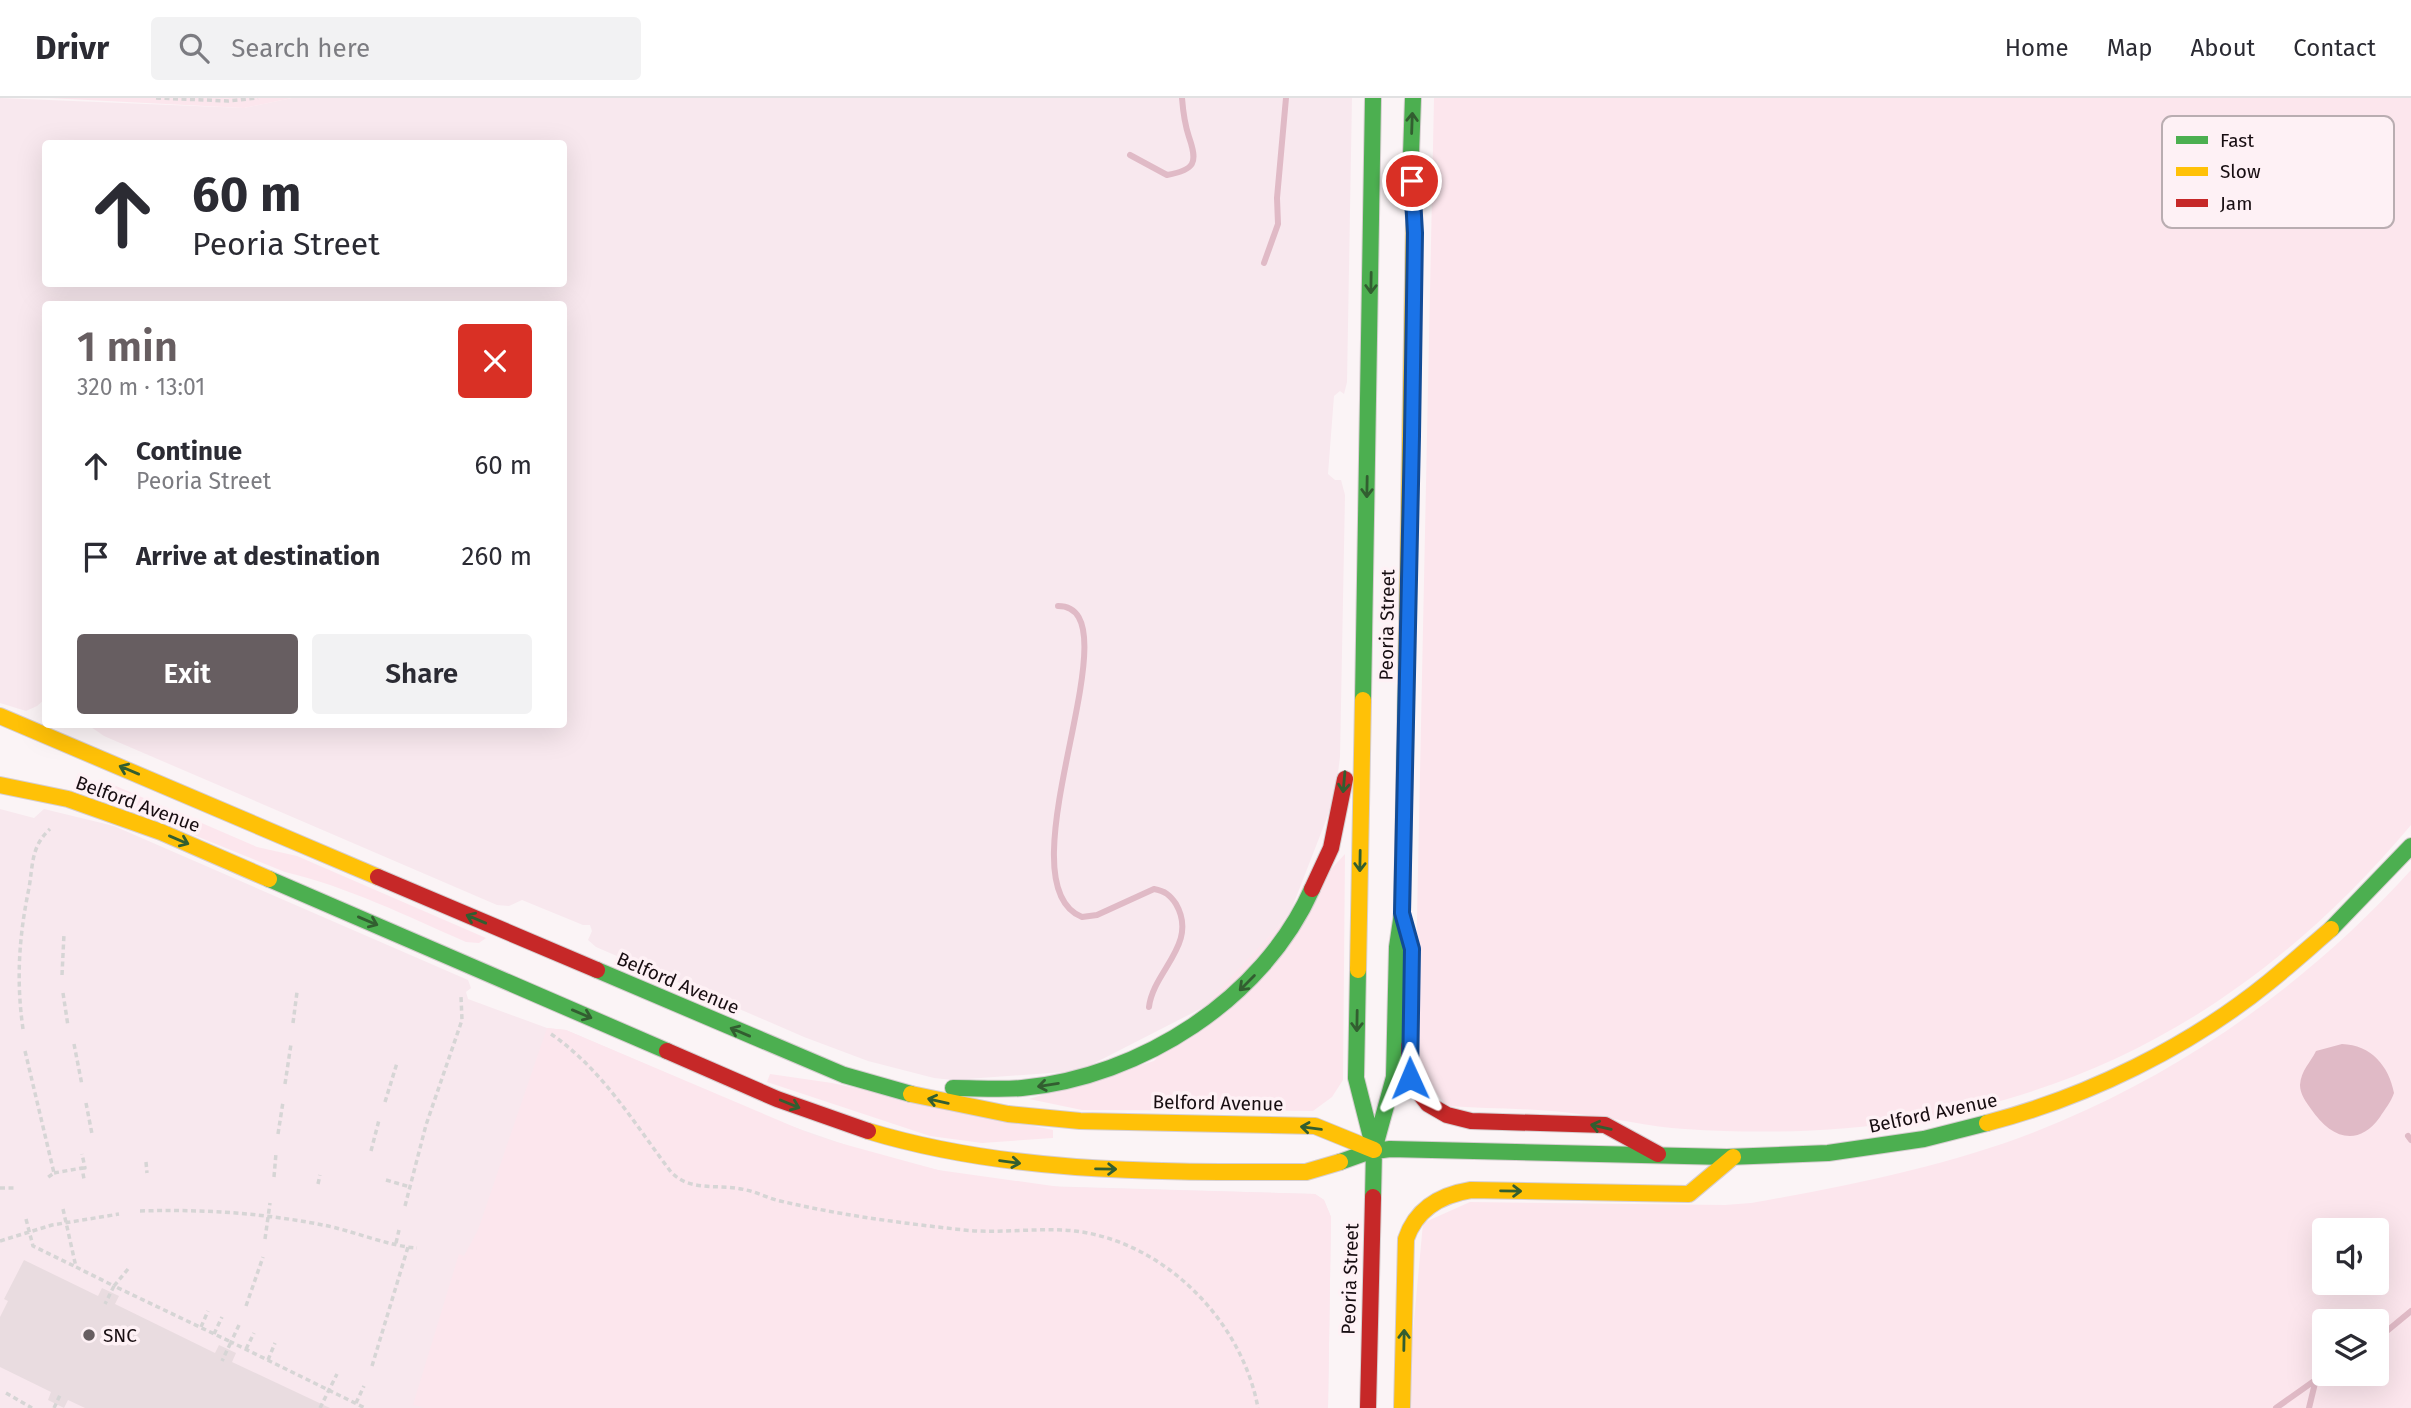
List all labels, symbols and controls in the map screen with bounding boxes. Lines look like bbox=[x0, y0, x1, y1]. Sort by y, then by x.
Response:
search box bbox=[151, 17, 641, 80]
text: Drivr bbox=[35, 28, 109, 68]
icon: search bbox=[175, 29, 213, 67]
text: Search here bbox=[231, 33, 370, 64]
text: Home bbox=[2005, 34, 2069, 62]
text: Map bbox=[2107, 34, 2153, 62]
text: About bbox=[2191, 34, 2255, 62]
text: Contact bbox=[2293, 34, 2376, 62]
one-way arrow bbox=[1406, 112, 1419, 135]
legend bbox=[2162, 116, 2394, 228]
text: Fast bbox=[2220, 129, 2254, 152]
pin bbox=[1382, 151, 1442, 211]
text: Slow bbox=[2220, 160, 2261, 183]
icon: arrive bbox=[1393, 162, 1431, 200]
text: 60 m bbox=[192, 165, 301, 224]
icon: ahead bbox=[77, 168, 168, 259]
text: Jam bbox=[2220, 192, 2252, 215]
text: Peoria Street bbox=[192, 225, 380, 263]
one-way arrow bbox=[1364, 272, 1378, 295]
text: 1 min bbox=[77, 322, 178, 372]
button: close bbox=[458, 324, 532, 398]
text: 320 m · 13:01 bbox=[77, 373, 205, 401]
text: Continue bbox=[136, 436, 242, 467]
icon: ahead bbox=[77, 447, 115, 485]
text: 60 m bbox=[474, 450, 532, 481]
text: Peoria Street bbox=[136, 467, 271, 495]
one-way arrow bbox=[1360, 475, 1374, 498]
icon: arrive bbox=[77, 538, 115, 576]
text: Arrive at destination bbox=[136, 541, 380, 572]
text: 260 m bbox=[462, 541, 532, 572]
street label: Peoria Street bbox=[1375, 569, 1399, 681]
button: Exit bbox=[77, 634, 298, 714]
button: Share bbox=[312, 634, 532, 714]
one-way arrow bbox=[119, 762, 140, 775]
street label: Belford Avenue bbox=[73, 771, 203, 837]
one-way arrow bbox=[1337, 771, 1350, 793]
one-way arrow bbox=[168, 834, 189, 847]
one-way arrow bbox=[1353, 850, 1367, 873]
one-way arrow bbox=[466, 912, 487, 925]
one-way arrow bbox=[356, 915, 378, 928]
street label: Belford Avenue bbox=[613, 947, 743, 1019]
one-way arrow bbox=[1238, 974, 1255, 991]
one-way arrow bbox=[570, 1008, 592, 1021]
one-way arrow bbox=[1350, 1010, 1364, 1033]
one-way arrow bbox=[730, 1025, 751, 1038]
position arrow bbox=[1373, 1041, 1447, 1115]
one-way arrow bbox=[1037, 1079, 1060, 1092]
street label: Belford Avenue bbox=[1867, 1088, 1999, 1138]
street label: Belford Avenue bbox=[1152, 1090, 1284, 1116]
one-way arrow bbox=[927, 1094, 950, 1107]
one-way arrow bbox=[779, 1098, 801, 1111]
one-way arrow bbox=[1590, 1119, 1613, 1133]
one-way arrow bbox=[1300, 1121, 1323, 1134]
one-way arrow bbox=[998, 1156, 1021, 1169]
one-way arrow bbox=[1095, 1162, 1118, 1176]
one-way arrow bbox=[1499, 1184, 1522, 1198]
map controls bbox=[2312, 1218, 2389, 1386]
button: sound bbox=[2312, 1218, 2389, 1295]
street label: Peoria Street bbox=[1337, 1223, 1363, 1335]
button: layers bbox=[2312, 1309, 2389, 1386]
place label: SNC bbox=[103, 1324, 137, 1347]
marker: SNC bbox=[81, 1327, 97, 1343]
one-way arrow bbox=[1397, 1329, 1410, 1352]

